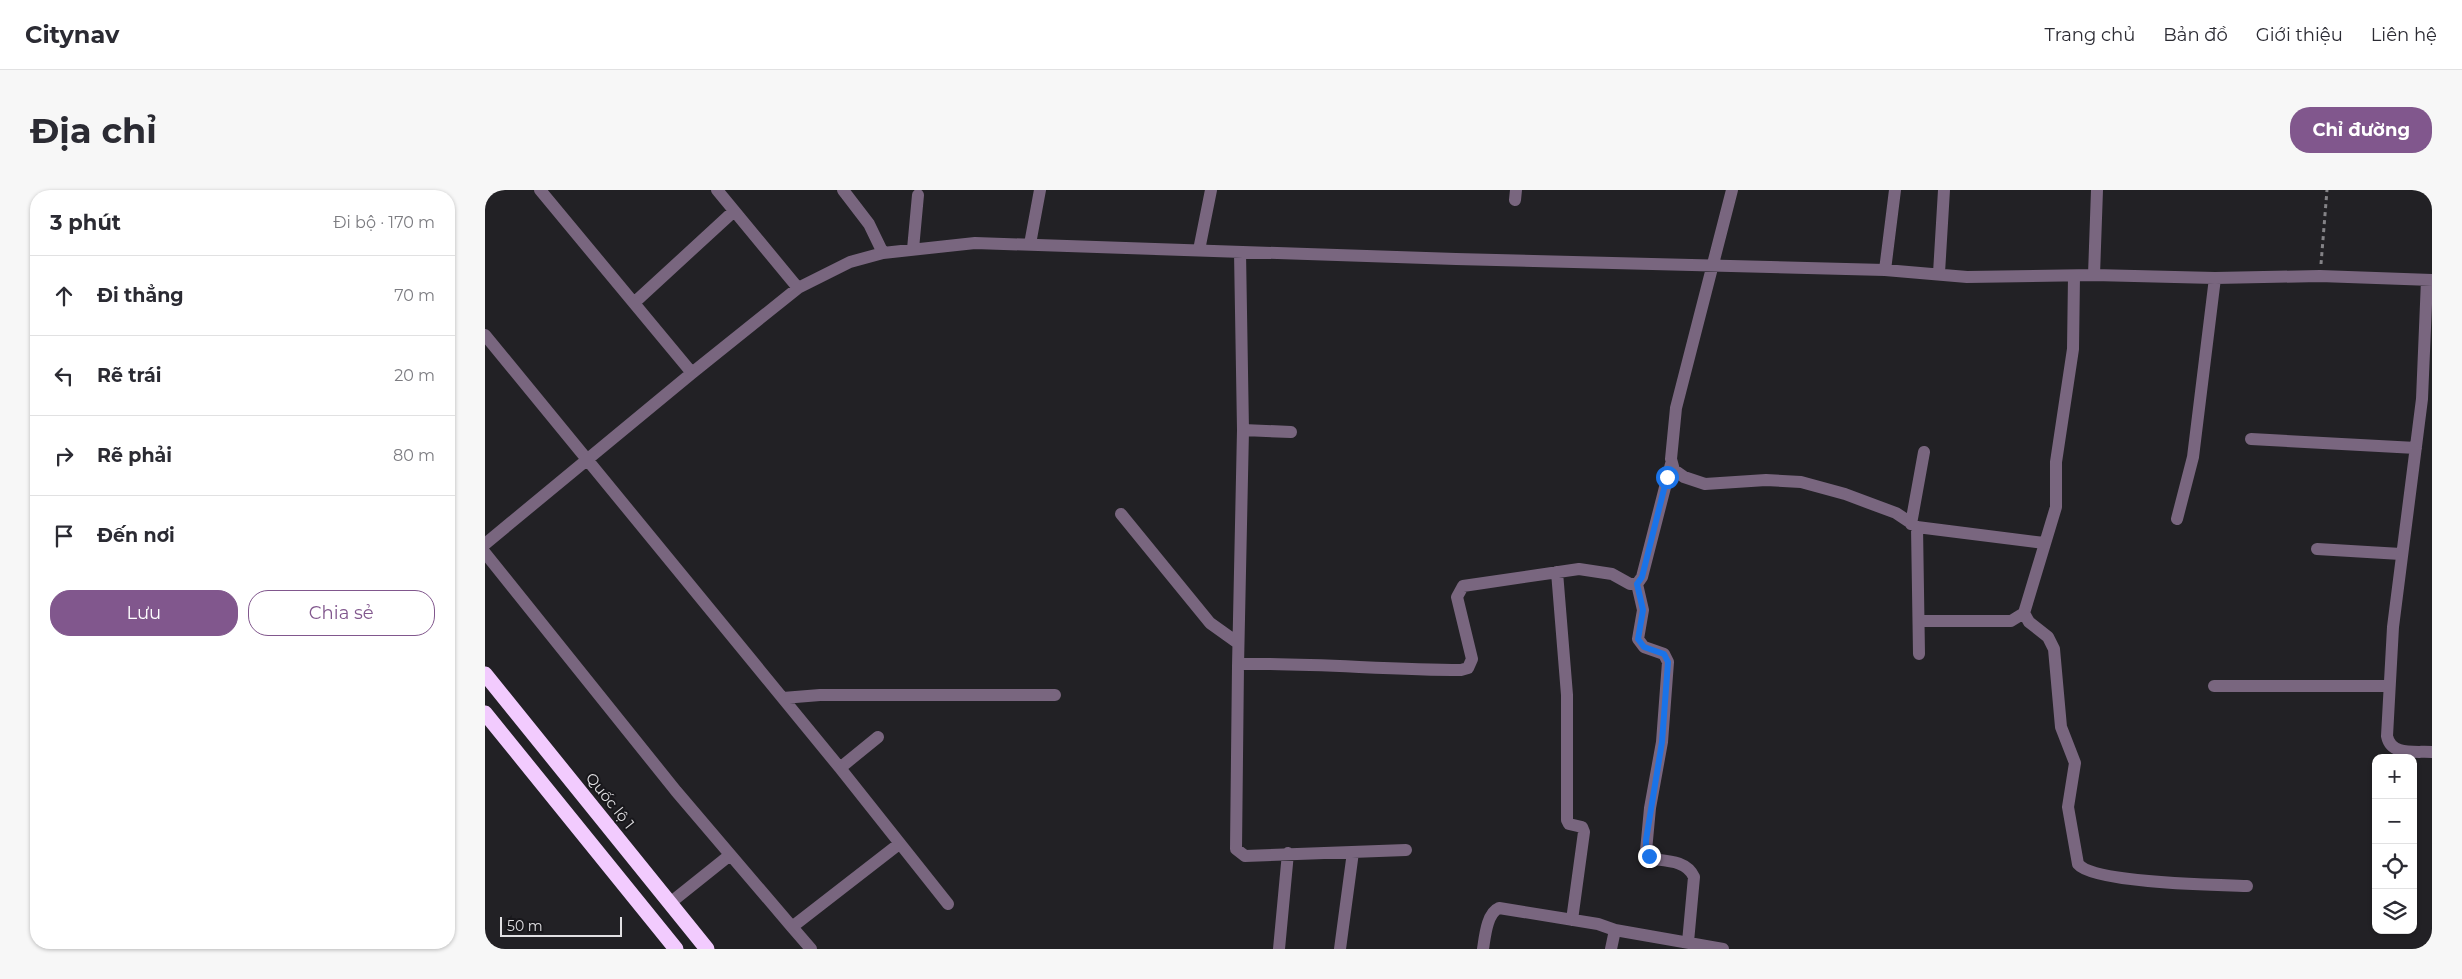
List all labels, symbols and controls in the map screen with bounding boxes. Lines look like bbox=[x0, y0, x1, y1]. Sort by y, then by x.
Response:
text: Citynav bbox=[25, 20, 119, 49]
text: Trang chủ bbox=[2045, 24, 2135, 46]
text: Bản đồ bbox=[2163, 24, 2228, 46]
text: Giới thiệu bbox=[2256, 24, 2343, 46]
text: Liên hệ bbox=[2371, 24, 2437, 46]
button: Chỉ đường bbox=[2290, 107, 2432, 153]
text: Địa chỉ bbox=[30, 109, 157, 152]
text: 3 phút bbox=[50, 210, 121, 235]
text: Đi bộ · 170 m bbox=[333, 213, 435, 232]
icon: ahead bbox=[50, 282, 78, 310]
text: Đi thẳng bbox=[97, 284, 184, 307]
text: 70 m bbox=[394, 286, 435, 305]
icon: left bbox=[50, 362, 78, 390]
text: Rẽ trái bbox=[97, 364, 162, 387]
text: 20 m bbox=[394, 366, 435, 385]
icon: right bbox=[50, 442, 78, 470]
text: Rẽ phải bbox=[97, 444, 172, 467]
text: 80 m bbox=[393, 446, 435, 465]
route start bbox=[1656, 466, 1679, 489]
icon: arrive bbox=[50, 522, 78, 550]
text: Đến nơi bbox=[97, 524, 175, 547]
button: Lưu bbox=[50, 590, 238, 636]
button: Chia sẻ bbox=[248, 590, 435, 636]
map controls bbox=[2372, 754, 2417, 934]
button: + bbox=[2372, 754, 2417, 799]
street label: Quốc lộ 1 bbox=[582, 769, 639, 833]
button: − bbox=[2372, 799, 2417, 844]
button: locate bbox=[2372, 844, 2417, 889]
route end bbox=[1638, 845, 1661, 868]
button: layers bbox=[2372, 889, 2417, 934]
scale bar bbox=[500, 914, 623, 937]
text: 50 m bbox=[507, 917, 543, 935]

